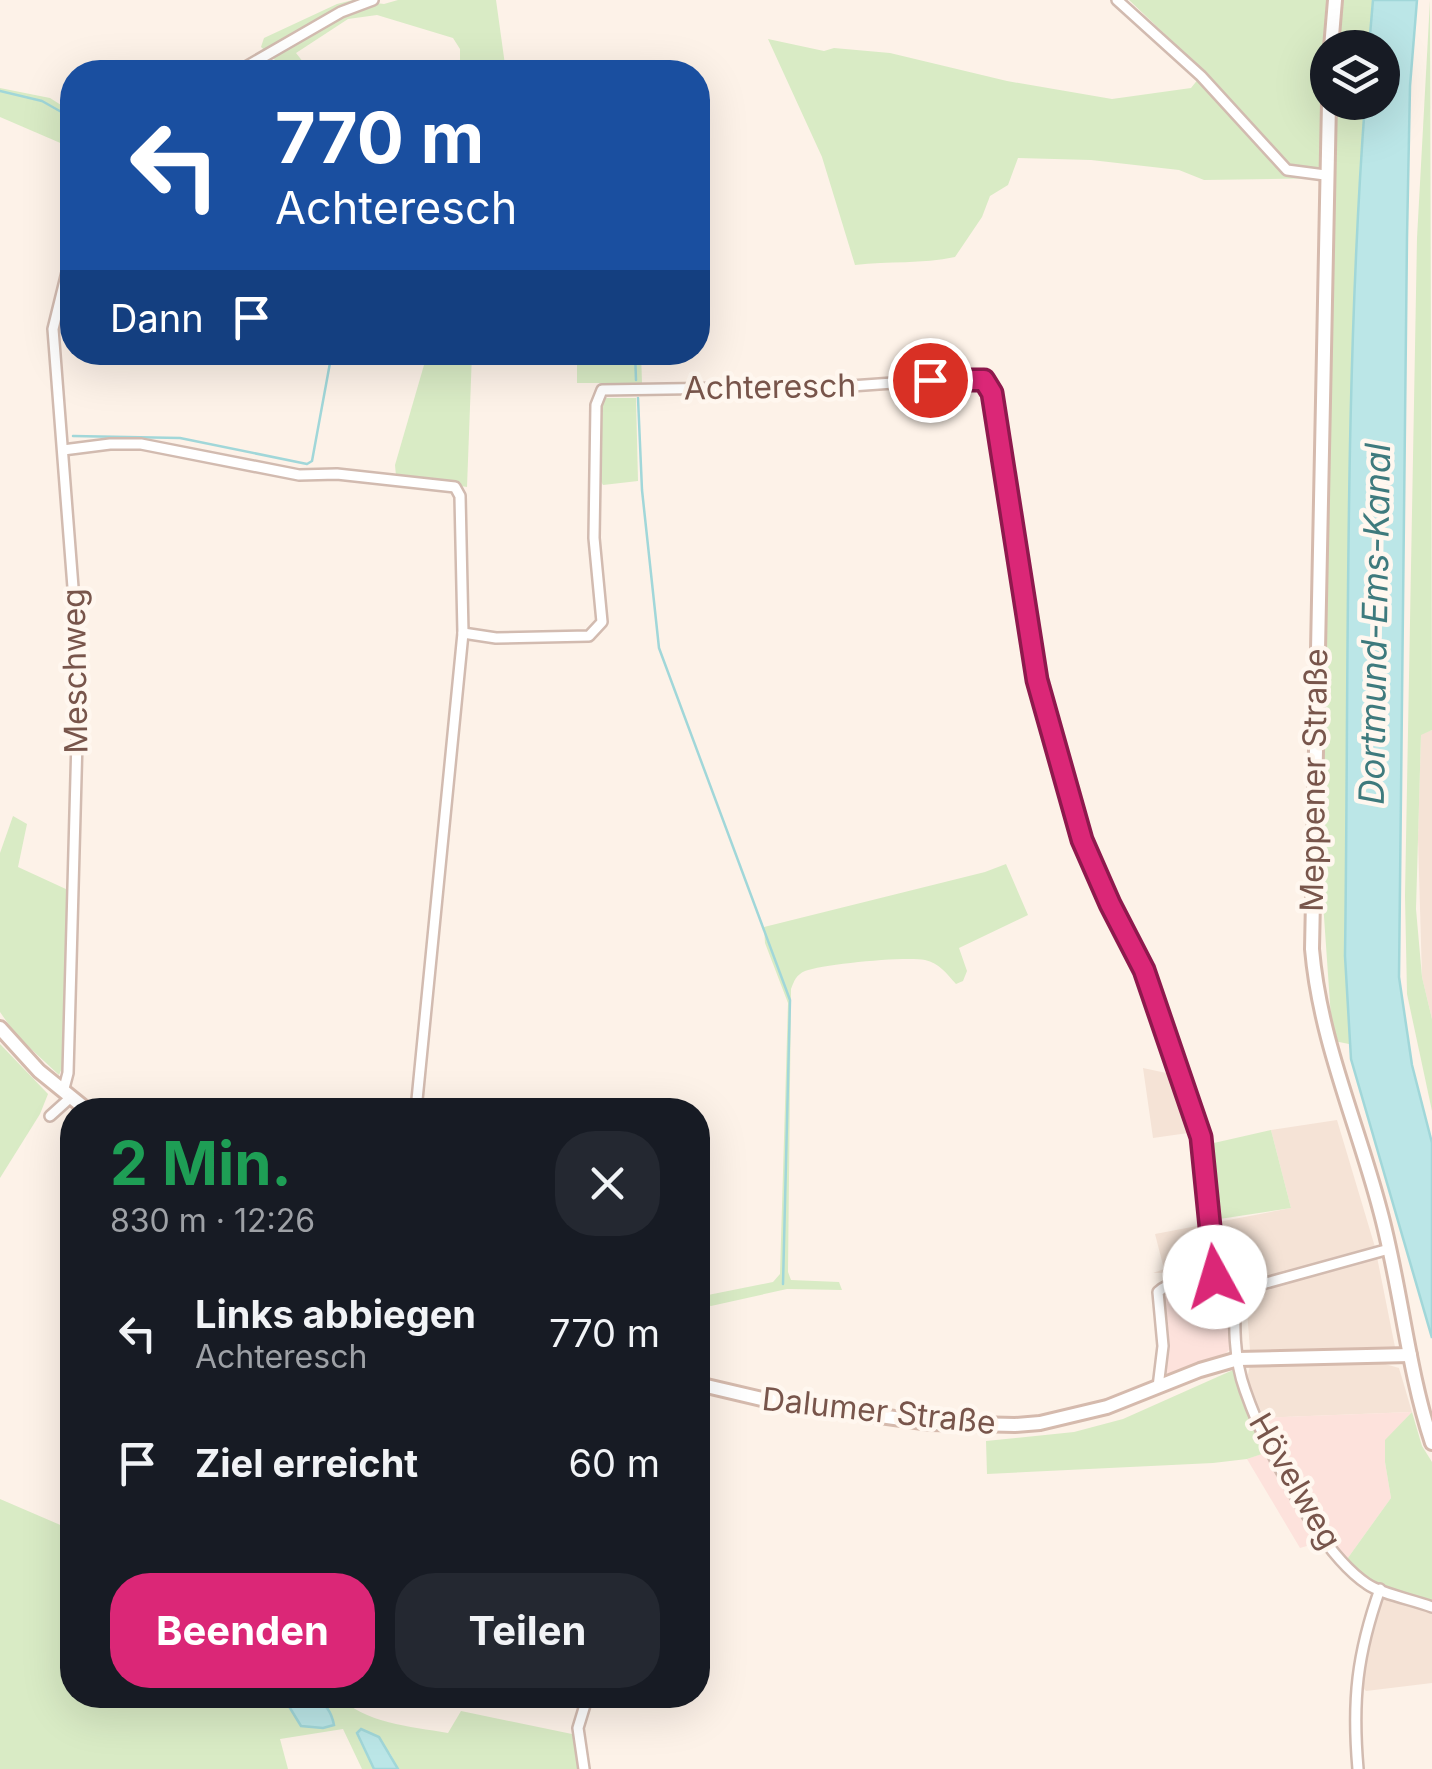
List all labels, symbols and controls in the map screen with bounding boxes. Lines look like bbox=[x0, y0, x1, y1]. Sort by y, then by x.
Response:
map controls bbox=[1310, 30, 1400, 120]
button: layers bbox=[1310, 30, 1400, 120]
text: 770 m bbox=[275, 95, 484, 180]
icon: left bbox=[110, 100, 240, 230]
text: Achteresch bbox=[275, 180, 517, 235]
icon: arrive bbox=[224, 290, 279, 345]
text: Dann bbox=[110, 295, 204, 341]
pin bbox=[888, 338, 973, 423]
icon: arrive bbox=[903, 353, 958, 408]
street label: Achteresch bbox=[683, 365, 856, 408]
water label: Dortmund-Ems-Kanal bbox=[1350, 442, 1398, 805]
street label: Meschweg bbox=[54, 588, 95, 754]
street label: Meppener Straße bbox=[1292, 648, 1335, 912]
text: 2 Min. bbox=[110, 1127, 292, 1199]
button: close bbox=[555, 1131, 660, 1236]
text: 830 m · 12:26 bbox=[110, 1201, 315, 1240]
position arrow bbox=[1163, 1225, 1267, 1329]
text: Links abbiegen bbox=[195, 1291, 476, 1337]
icon: left bbox=[110, 1306, 165, 1361]
text: 770 m bbox=[549, 1310, 660, 1356]
text: Achteresch bbox=[195, 1337, 367, 1376]
street label: Dalumer Straße bbox=[760, 1379, 998, 1442]
street label: Hövelweg bbox=[1241, 1406, 1350, 1555]
icon: arrive bbox=[110, 1436, 165, 1491]
text: Ziel erreicht bbox=[195, 1440, 418, 1486]
text: 60 m bbox=[568, 1440, 660, 1486]
button: Beenden bbox=[110, 1573, 375, 1688]
button: Teilen bbox=[395, 1573, 660, 1688]

